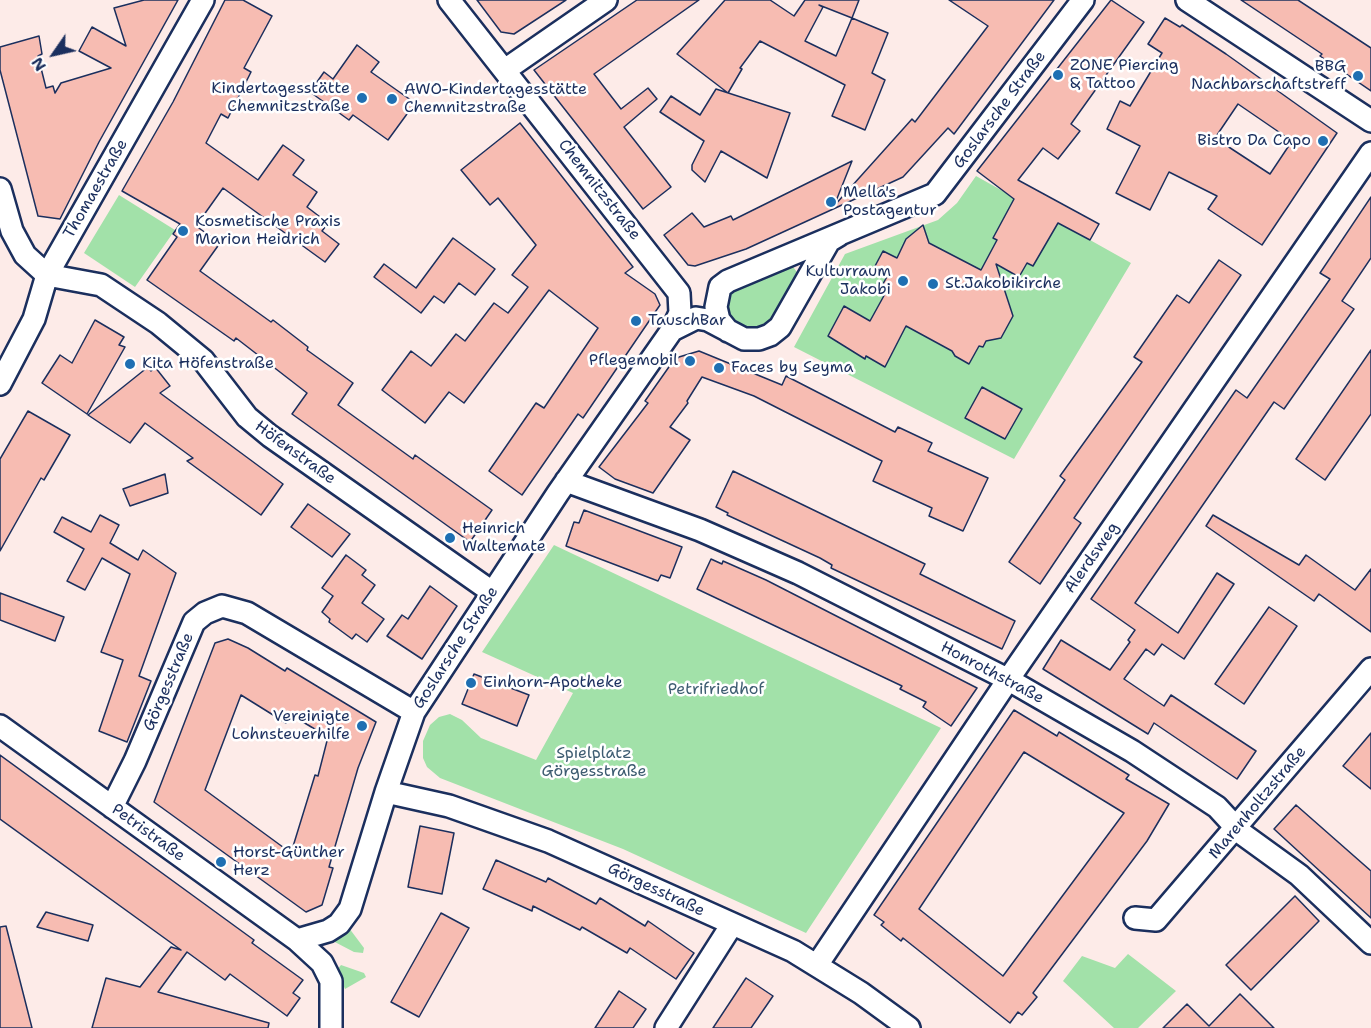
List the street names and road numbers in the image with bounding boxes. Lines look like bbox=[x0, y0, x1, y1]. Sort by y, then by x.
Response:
street label: Goslarsche Straße bbox=[950, 48, 1050, 172]
street label: Thomaestraße bbox=[60, 136, 132, 242]
street label: Chemnitzstraße bbox=[554, 136, 644, 244]
street label: Höfenstraße bbox=[251, 417, 339, 489]
street label: Alerdsweg bbox=[1061, 519, 1123, 597]
street label: Goslarsche Straße bbox=[409, 583, 503, 713]
street label: Görgesstraße bbox=[140, 630, 198, 734]
street label: Honrothstraße bbox=[937, 638, 1047, 708]
street label: Marenholtzstraße bbox=[1205, 743, 1311, 863]
street label: Petristraße bbox=[108, 800, 188, 866]
street label: Görgesstraße bbox=[604, 859, 708, 921]

